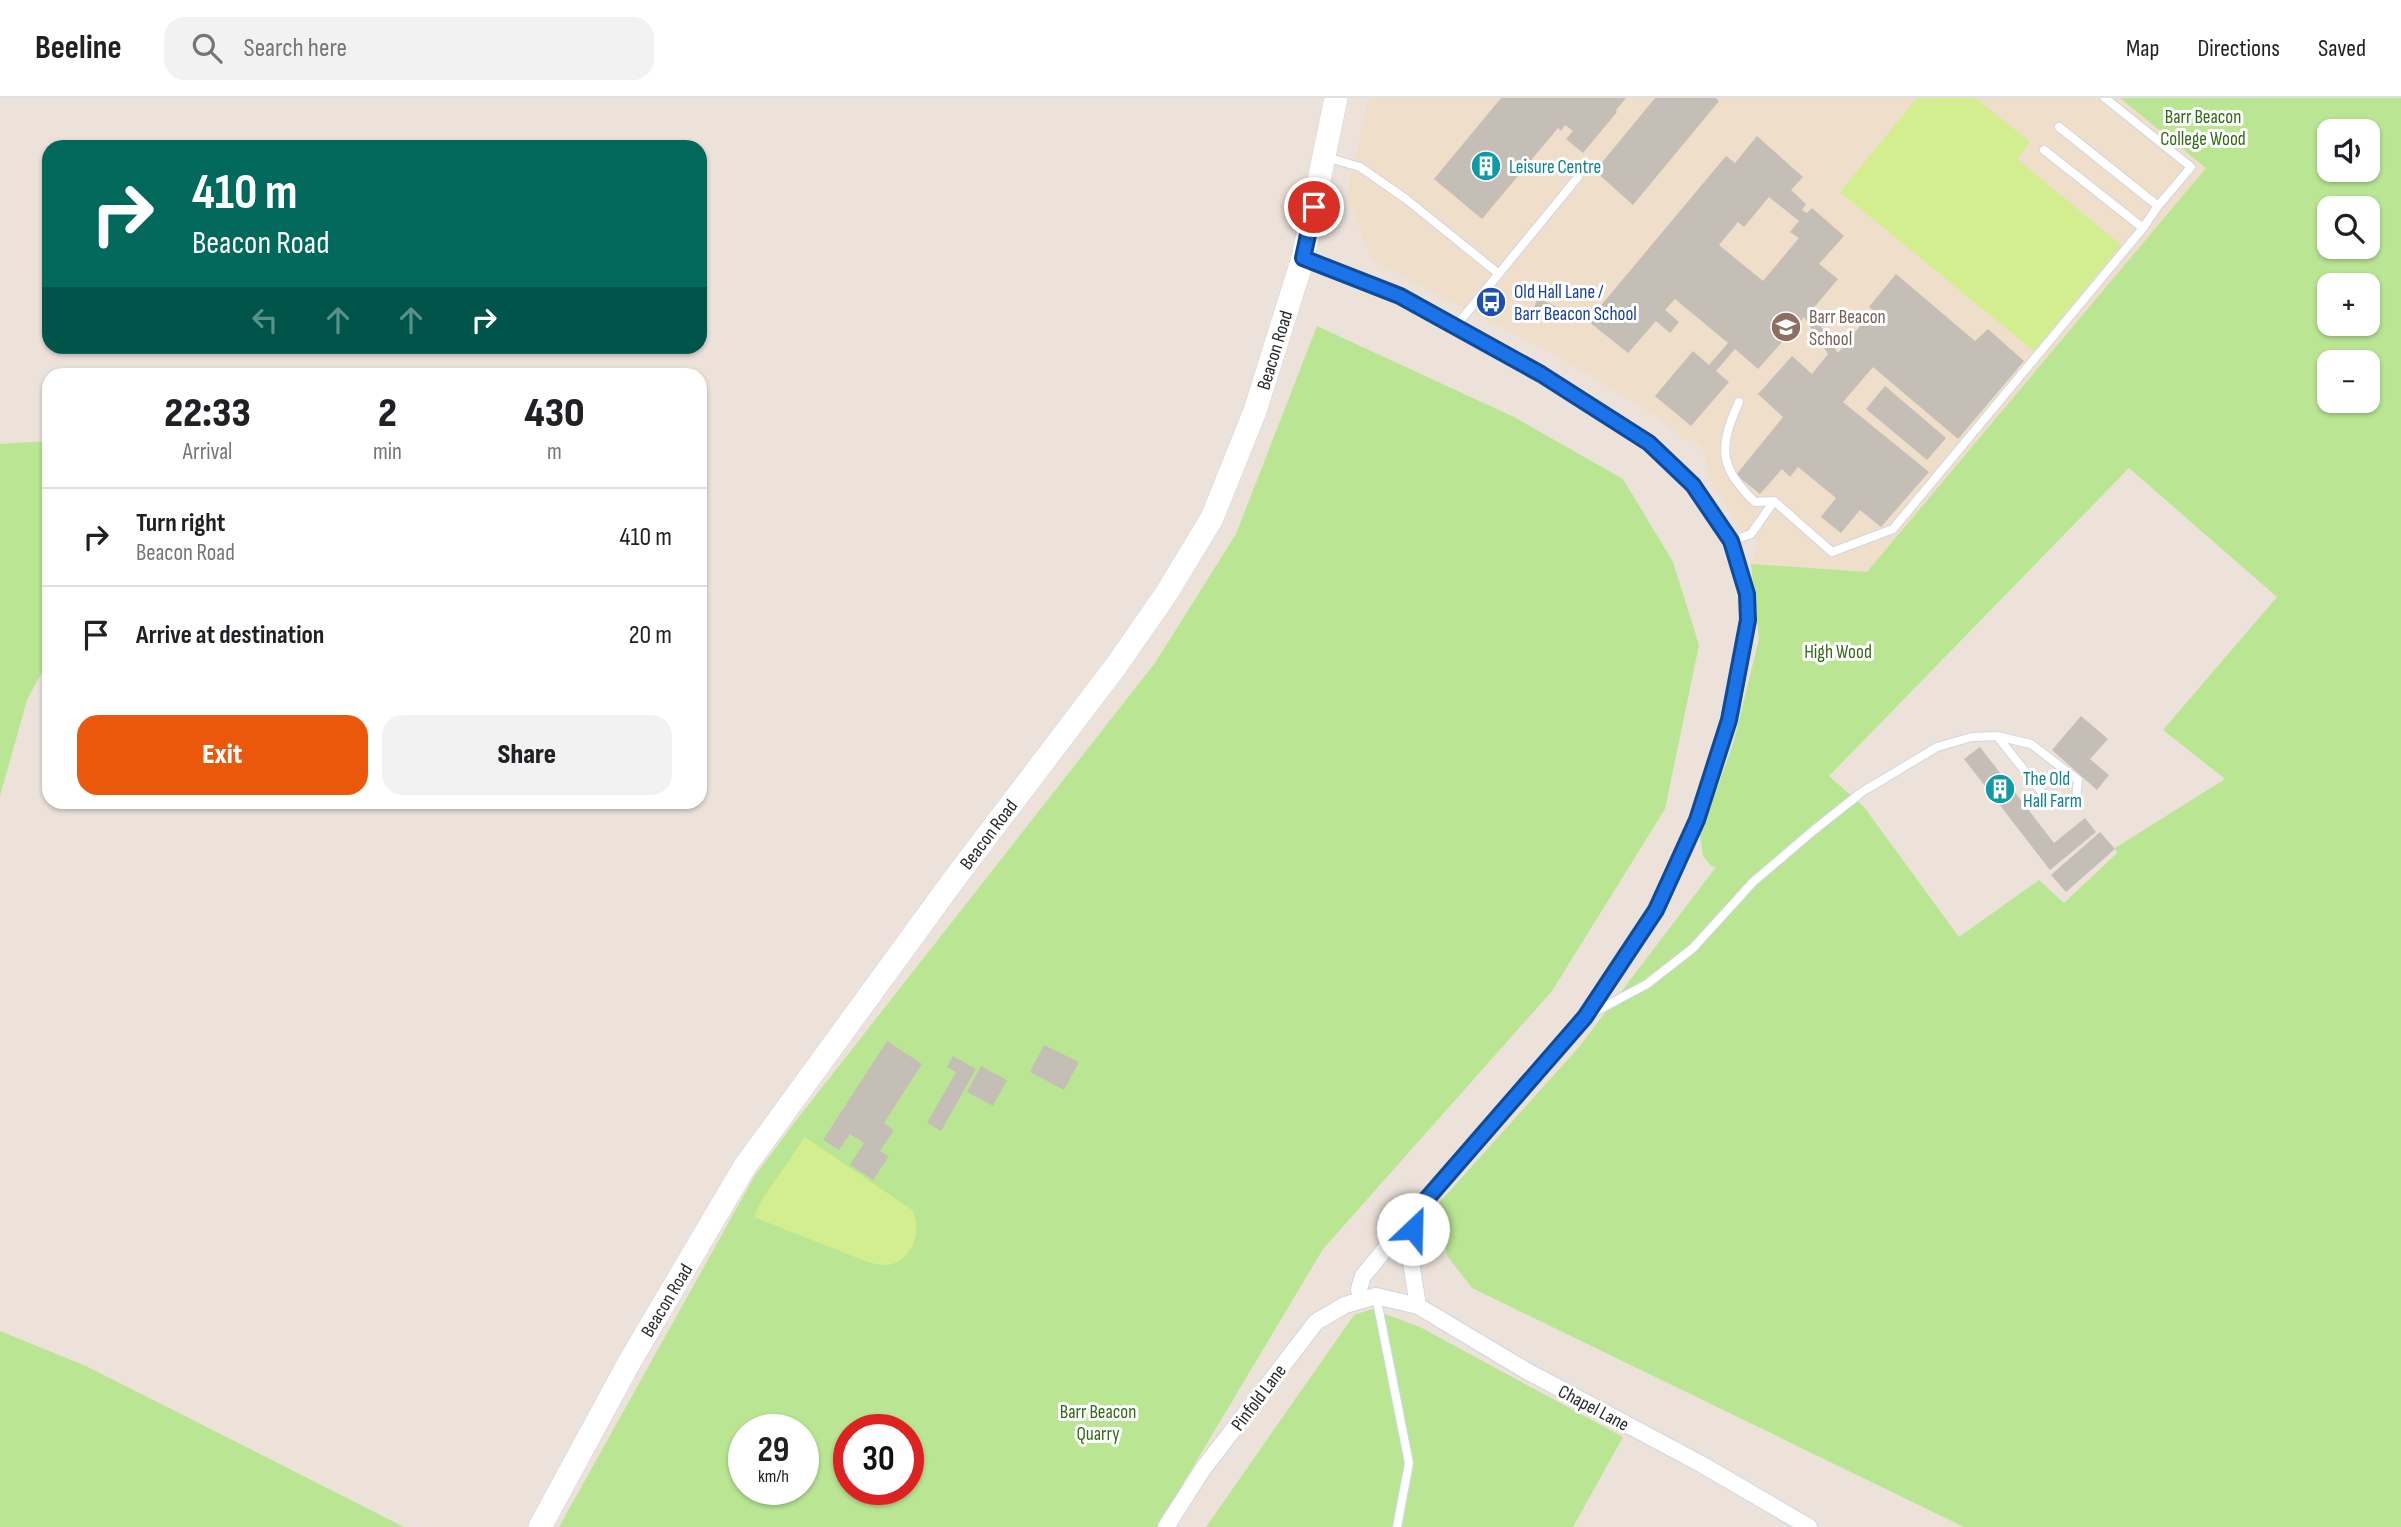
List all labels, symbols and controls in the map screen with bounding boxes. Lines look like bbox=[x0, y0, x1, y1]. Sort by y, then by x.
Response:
search box bbox=[164, 17, 654, 80]
text: Beeline bbox=[35, 28, 122, 68]
icon: search bbox=[188, 29, 226, 67]
text: Search here bbox=[244, 33, 347, 64]
text: Map bbox=[2126, 34, 2159, 63]
text: Directions bbox=[2197, 34, 2280, 63]
text: Saved bbox=[2318, 34, 2366, 63]
park label: Barr Beacon College Wood bbox=[2160, 106, 2246, 151]
map controls bbox=[2317, 119, 2380, 413]
button: sound bbox=[2317, 119, 2380, 182]
building icon: Leisure Centre bbox=[1469, 149, 1503, 183]
place label: Leisure Centre bbox=[1509, 156, 1601, 179]
text: 410 m bbox=[192, 164, 298, 223]
icon: right bbox=[77, 168, 168, 259]
pin bbox=[1284, 177, 1344, 237]
icon: arrive bbox=[1295, 188, 1333, 226]
button: search bbox=[2317, 196, 2380, 259]
text: Beacon Road bbox=[192, 224, 329, 263]
button: + bbox=[2317, 273, 2380, 336]
place label: Old Hall Lane / Barr Beacon School bbox=[1514, 281, 1637, 326]
bus stop icon: Old Hall Lane / Barr Beacon School bbox=[1474, 285, 1508, 319]
icon: left bbox=[246, 301, 284, 339]
icon: ahead bbox=[319, 301, 357, 339]
icon: ahead bbox=[392, 301, 430, 339]
icon: right bbox=[465, 301, 503, 339]
place label: Barr Beacon School bbox=[1809, 306, 1886, 351]
street label: Beacon Road bbox=[1253, 308, 1298, 393]
school or university icon: Barr Beacon School bbox=[1769, 310, 1803, 344]
button: − bbox=[2317, 350, 2380, 413]
text: 22:33 bbox=[164, 388, 251, 439]
text: 2 bbox=[378, 388, 397, 439]
text: 430 bbox=[524, 388, 585, 439]
text: Arrival bbox=[183, 438, 232, 466]
text: min bbox=[373, 438, 402, 466]
text: m bbox=[547, 438, 562, 466]
text: Turn right bbox=[136, 508, 225, 539]
icon: right bbox=[77, 518, 115, 556]
text: 410 m bbox=[620, 522, 672, 553]
text: Beacon Road bbox=[136, 539, 235, 567]
icon: arrive bbox=[77, 616, 115, 654]
text: Arrive at destination bbox=[136, 620, 324, 651]
text: 20 m bbox=[629, 620, 672, 651]
park label: High Wood bbox=[1804, 641, 1872, 664]
button: Exit bbox=[77, 715, 368, 795]
button: Share bbox=[382, 715, 672, 795]
place label: The Old Hall Farm bbox=[2023, 768, 2082, 813]
building icon: The Old Hall Farm bbox=[1983, 772, 2017, 806]
street label: Beacon Road bbox=[955, 795, 1023, 874]
position arrow bbox=[1376, 1192, 1450, 1266]
street label: Beacon Road bbox=[636, 1260, 698, 1342]
street label: Pinfold Lane bbox=[1227, 1360, 1292, 1436]
street label: Chapel Lane bbox=[1554, 1380, 1633, 1437]
park label: Barr Beacon Quarry bbox=[1060, 1401, 1136, 1446]
speed limit sign: 30 bbox=[833, 1414, 924, 1505]
text: 29 bbox=[758, 1429, 789, 1472]
text: km/h bbox=[758, 1466, 789, 1487]

